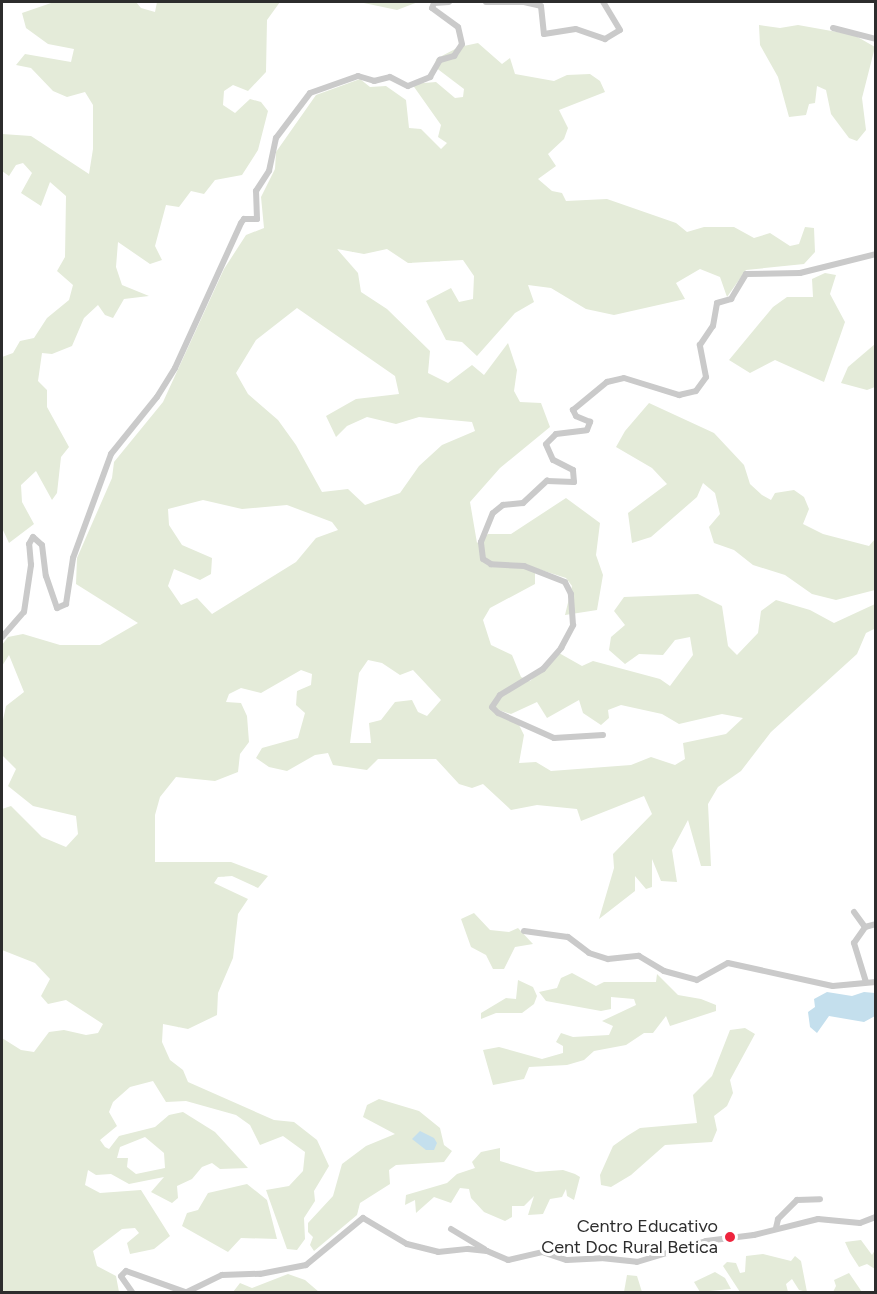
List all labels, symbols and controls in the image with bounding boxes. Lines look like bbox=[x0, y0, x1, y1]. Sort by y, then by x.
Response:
place label: Centro Educativo Cent Doc Rural Betica bbox=[541, 1216, 718, 1258]
marker: Centro Educativo Cent Doc Rural Betica bbox=[723, 1230, 737, 1244]

